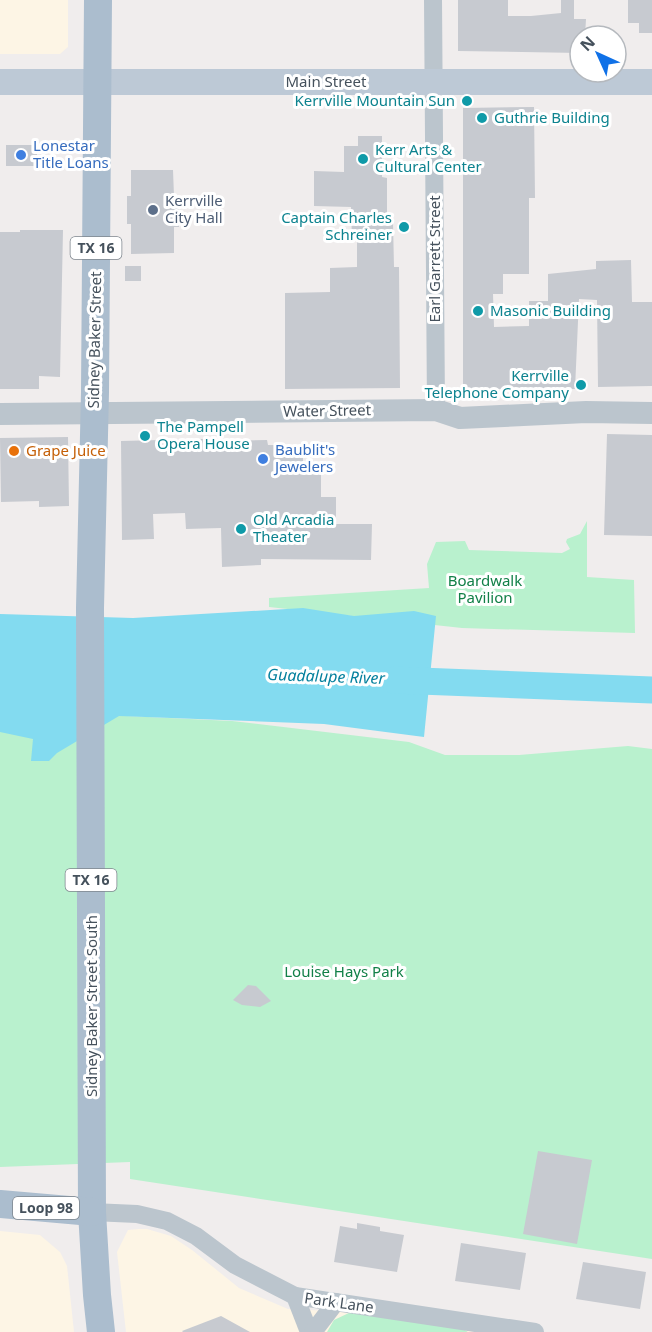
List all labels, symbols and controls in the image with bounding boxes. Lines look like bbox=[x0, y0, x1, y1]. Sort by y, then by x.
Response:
north arrow bbox=[568, 24, 628, 84]
text: N bbox=[575, 31, 600, 56]
street label: Main Street bbox=[286, 71, 367, 91]
place label: Kerrville Mountain Sun bbox=[294, 90, 455, 110]
marker: Kerrville Mountain Sun bbox=[460, 94, 474, 108]
place label: Guthrie Building bbox=[494, 107, 610, 127]
marker: Guthrie Building bbox=[475, 111, 489, 125]
place label: Lonestar Title Loans bbox=[33, 135, 109, 172]
place label: Kerr Arts & Cultural Center bbox=[375, 139, 482, 176]
marker: Lonestar Title Loans bbox=[14, 148, 28, 162]
marker: Kerr Arts & Cultural Center bbox=[356, 152, 370, 166]
place label: Kerrville City Hall bbox=[165, 190, 223, 227]
street label: Earl Garrett Street bbox=[424, 195, 444, 323]
marker: Kerrville City Hall bbox=[146, 203, 160, 217]
place label: Captain Charles Schreiner bbox=[281, 207, 392, 244]
marker: Captain Charles Schreiner bbox=[397, 220, 411, 234]
road number: TX 16 bbox=[70, 237, 122, 259]
street label: Sidney Baker Street bbox=[83, 271, 105, 409]
place label: Masonic Building bbox=[490, 300, 611, 320]
marker: Masonic Building bbox=[471, 304, 485, 318]
place label: Kerrville Telephone Company bbox=[425, 365, 569, 402]
marker: Kerrville Telephone Company bbox=[574, 378, 588, 392]
street label: Water Street bbox=[283, 399, 372, 421]
place label: The Pampell Opera House bbox=[157, 416, 250, 453]
marker: The Pampell Opera House bbox=[138, 429, 152, 443]
place label: Baublit's Jewelers bbox=[273, 439, 335, 476]
place label: Grape Juice bbox=[26, 440, 106, 460]
marker: Grape Juice bbox=[7, 444, 21, 458]
marker: Baublit's Jewelers bbox=[256, 452, 270, 466]
place label: Old Arcadia Theater bbox=[253, 509, 334, 546]
marker: Old Arcadia Theater bbox=[234, 522, 248, 536]
park label: Boardwalk Pavilion bbox=[448, 570, 522, 607]
water label: Guadalupe River bbox=[267, 663, 386, 689]
road number: TX 16 bbox=[66, 869, 116, 891]
street label: Sidney Baker Street South bbox=[81, 915, 101, 1097]
park label: Louise Hays Park bbox=[284, 961, 404, 981]
road number: Loop 98 bbox=[13, 1197, 79, 1219]
street label: Park Lane bbox=[303, 1287, 375, 1317]

